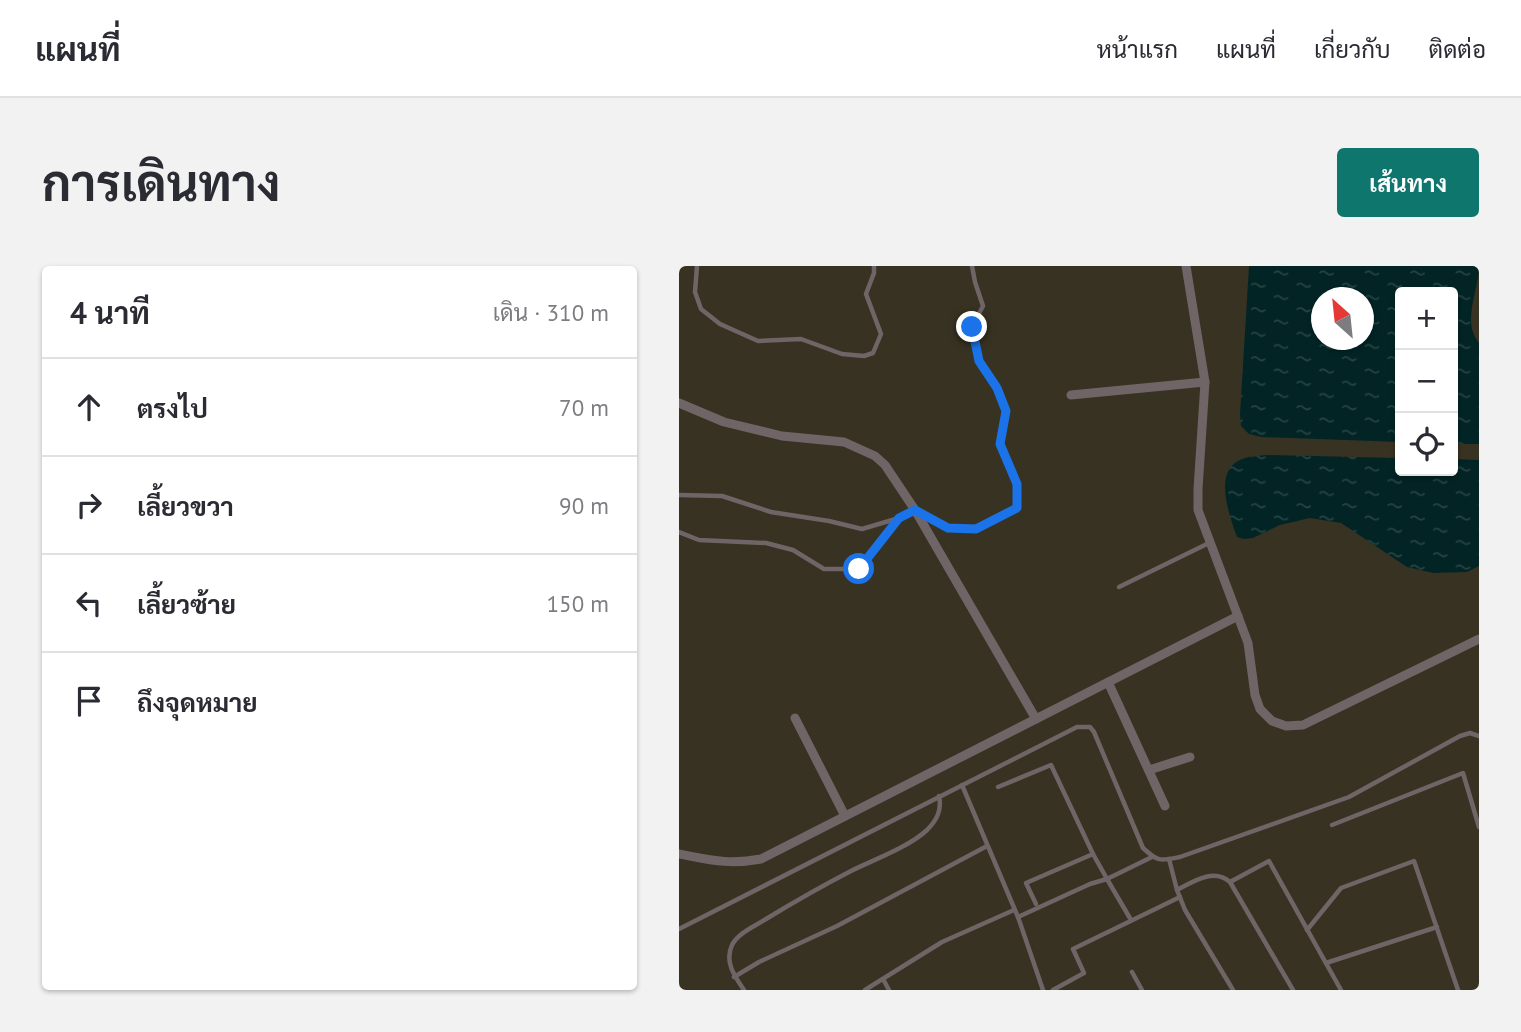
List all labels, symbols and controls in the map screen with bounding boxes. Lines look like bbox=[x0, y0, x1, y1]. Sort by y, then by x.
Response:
text: แผนที่ bbox=[35, 27, 121, 70]
text: หน้าแรก bbox=[1097, 34, 1178, 65]
text: แผนที่ bbox=[1216, 34, 1276, 65]
text: เกี่ยวกับ bbox=[1314, 34, 1391, 65]
text: ติดต่อ bbox=[1429, 34, 1486, 65]
button: เส้นทาง bbox=[1337, 148, 1479, 217]
text: การเดินทาง bbox=[42, 151, 280, 215]
north arrow bbox=[1311, 287, 1374, 350]
map controls bbox=[1395, 287, 1458, 476]
button: + bbox=[1395, 287, 1458, 350]
text: 4 นาที bbox=[70, 293, 150, 332]
text: เดิน · 310 m bbox=[493, 298, 609, 327]
route end bbox=[956, 311, 987, 342]
button: − bbox=[1395, 350, 1458, 413]
icon: ahead bbox=[70, 388, 108, 426]
text: ตรงไป bbox=[137, 392, 208, 425]
text: 70 m bbox=[559, 393, 609, 422]
button: locate bbox=[1395, 413, 1458, 476]
icon: right bbox=[70, 486, 108, 524]
text: เลี้ยวขวา bbox=[137, 490, 234, 523]
text: 90 m bbox=[559, 491, 609, 520]
route start bbox=[843, 553, 874, 584]
icon: left bbox=[70, 584, 108, 622]
text: เลี้ยวซ้าย bbox=[137, 588, 236, 621]
text: 150 m bbox=[547, 589, 609, 618]
icon: arrive bbox=[70, 682, 108, 720]
text: ถึงจุดหมาย bbox=[137, 686, 258, 719]

